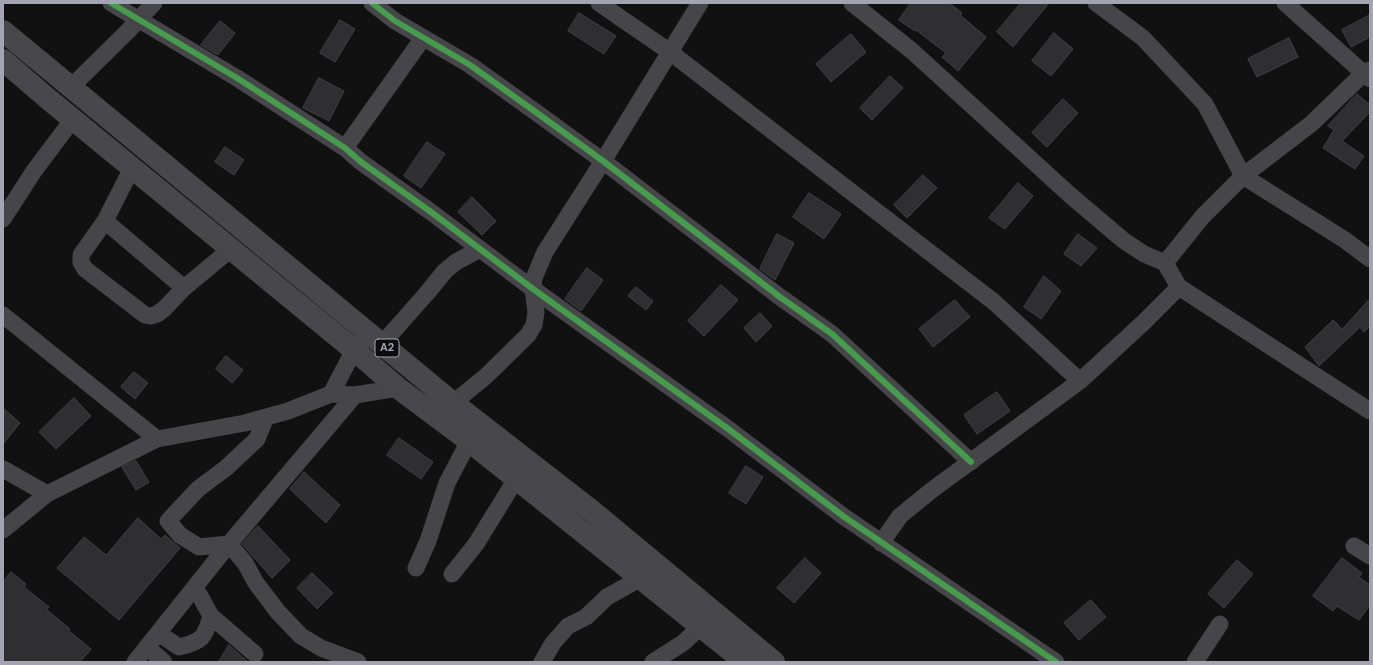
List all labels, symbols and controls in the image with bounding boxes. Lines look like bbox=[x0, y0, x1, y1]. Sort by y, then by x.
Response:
road number: A2 bbox=[375, 339, 399, 357]

